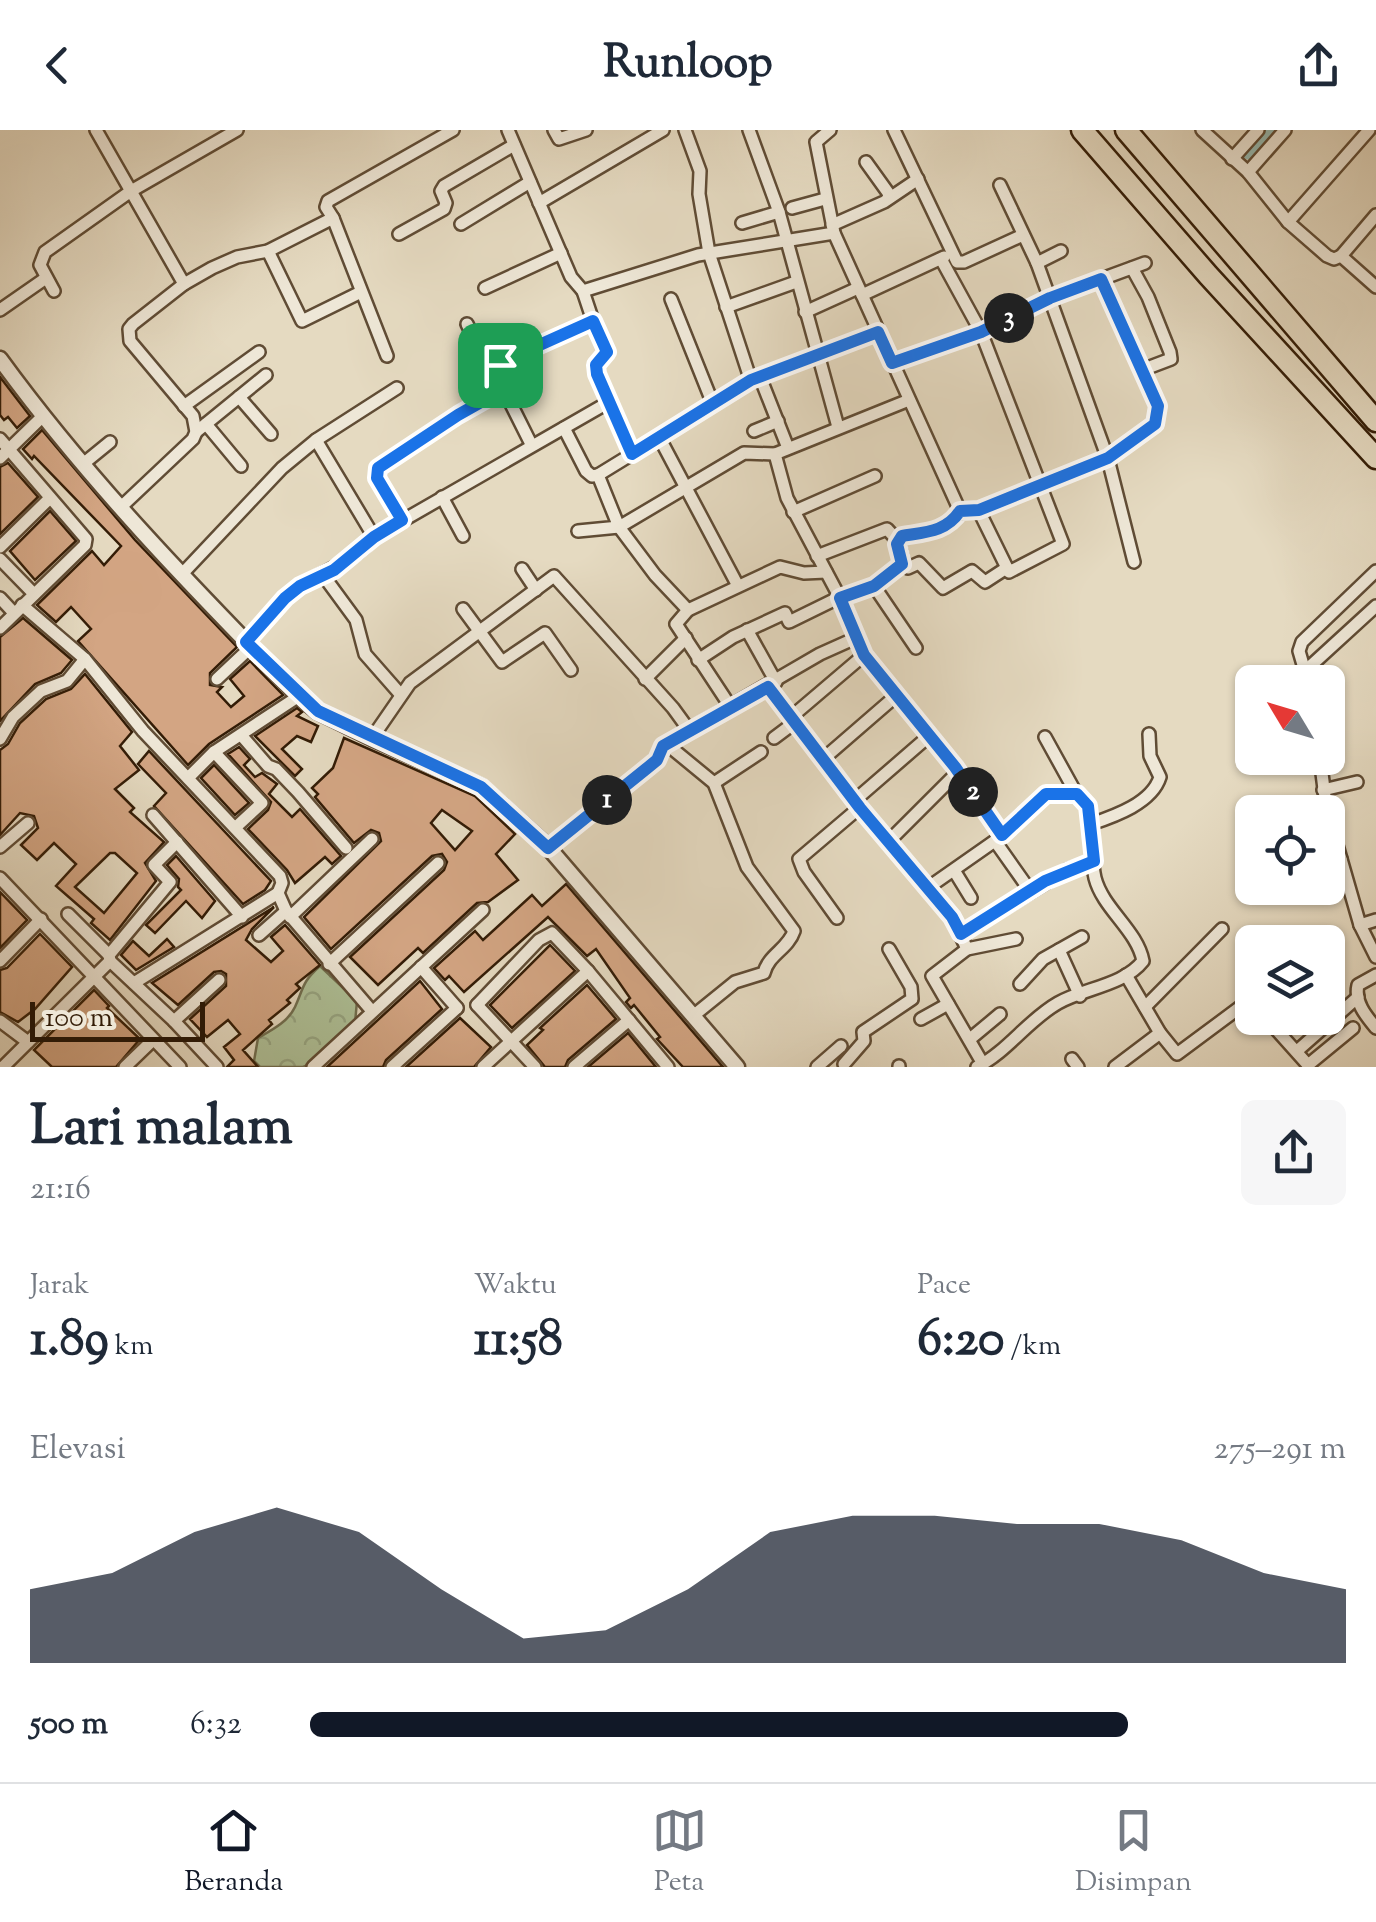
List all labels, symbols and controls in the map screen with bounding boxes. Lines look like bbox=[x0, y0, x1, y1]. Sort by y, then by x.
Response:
text: Runloop bbox=[603, 33, 773, 98]
icon: back bbox=[30, 38, 85, 93]
icon: share bbox=[1291, 38, 1346, 93]
pin: 3 bbox=[984, 293, 1034, 343]
text: 3 bbox=[1003, 298, 1015, 338]
pin bbox=[458, 323, 543, 408]
icon: arrive bbox=[473, 338, 528, 393]
north arrow bbox=[1235, 665, 1345, 775]
map controls bbox=[1235, 665, 1345, 1035]
pin: 2 bbox=[948, 767, 998, 817]
text: 2 bbox=[966, 772, 980, 812]
pin: 1 bbox=[582, 775, 632, 825]
text: 1 bbox=[602, 780, 612, 820]
button: locate bbox=[1235, 795, 1345, 905]
button: layers bbox=[1235, 925, 1345, 1035]
scale bar bbox=[30, 997, 205, 1041]
text: 100 m bbox=[45, 999, 113, 1039]
text: Lari malam bbox=[30, 1090, 293, 1169]
button: share bbox=[1241, 1100, 1346, 1205]
text: 21:16 bbox=[30, 1167, 91, 1213]
text: Jarak bbox=[30, 1266, 89, 1306]
text: Waktu bbox=[474, 1266, 557, 1306]
text: Pace bbox=[917, 1266, 971, 1306]
text: 1.89 bbox=[30, 1306, 109, 1378]
text: 11:58 bbox=[474, 1306, 563, 1378]
text: 6:20 bbox=[917, 1306, 1005, 1378]
text: km bbox=[109, 1327, 153, 1367]
text: /km bbox=[1005, 1327, 1061, 1367]
text: Elevasi bbox=[30, 1427, 126, 1473]
text: 275–291 m bbox=[1214, 1427, 1346, 1473]
text: 500 m bbox=[30, 1702, 108, 1748]
text: 6:32 bbox=[190, 1702, 242, 1748]
tab: Beranda bbox=[184, 1803, 283, 1903]
tab: Peta bbox=[652, 1803, 707, 1903]
tab: Disimpan bbox=[1075, 1803, 1192, 1903]

